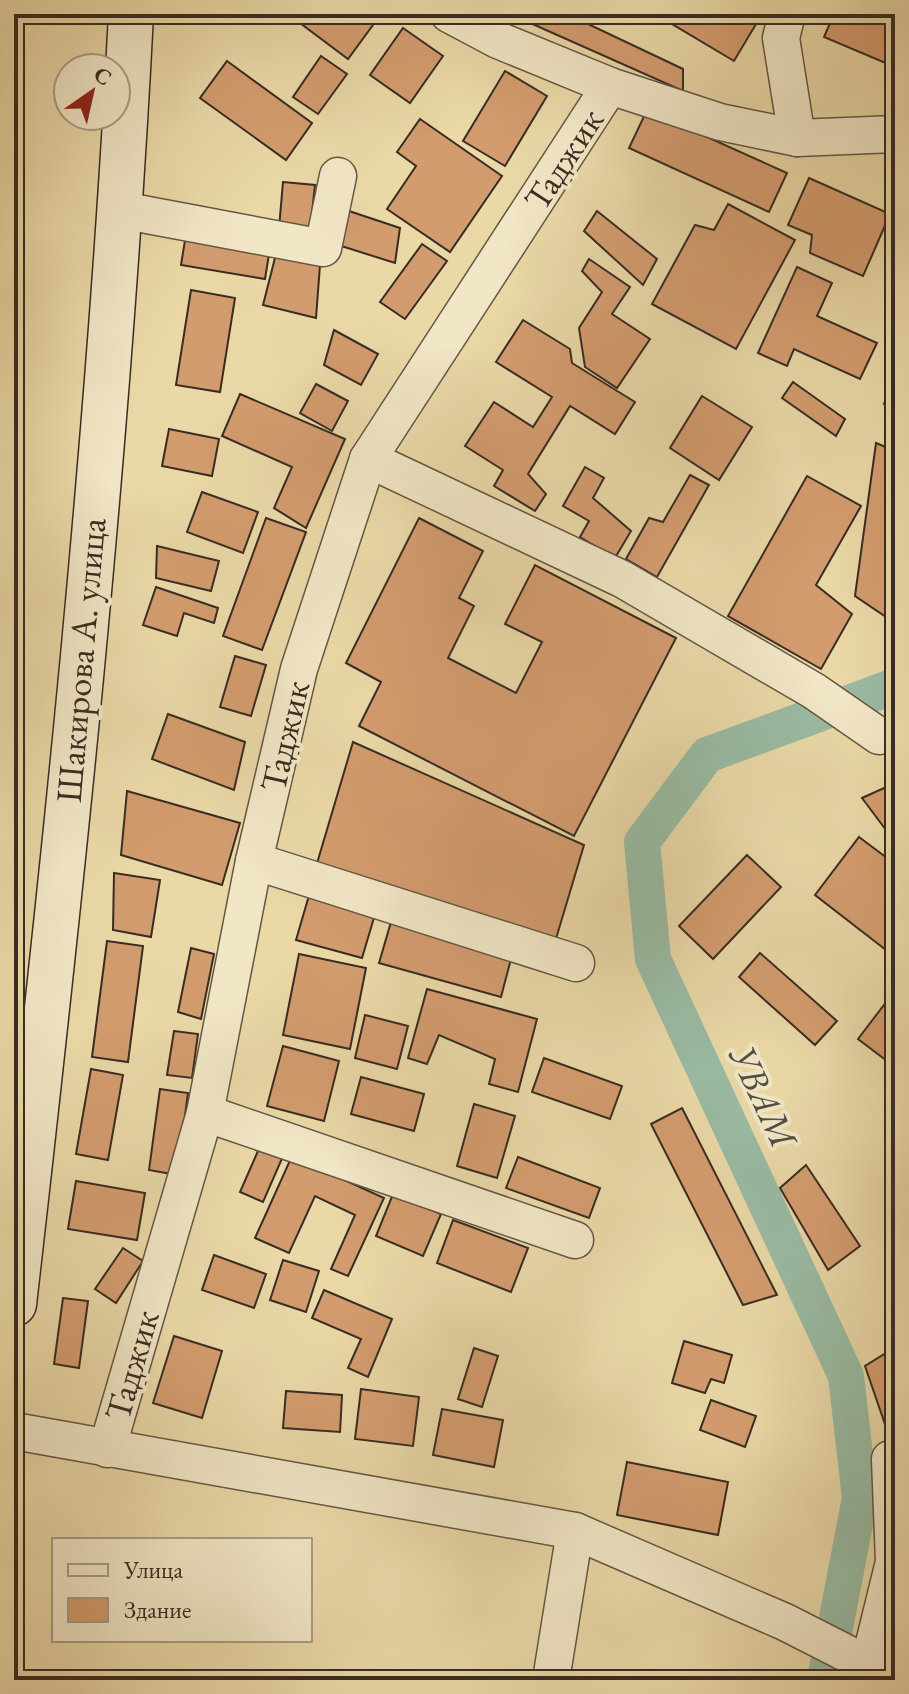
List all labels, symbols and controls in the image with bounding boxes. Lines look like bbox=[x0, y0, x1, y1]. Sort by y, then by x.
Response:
north arrow bbox=[52, 52, 132, 132]
text: С bbox=[88, 59, 117, 92]
street label: Таджик bbox=[513, 99, 614, 219]
street label: Шакирова А. улица bbox=[45, 515, 116, 804]
street label: Таджик bbox=[249, 676, 320, 796]
water label: УВАМ bbox=[718, 1036, 810, 1157]
street label: Таджик bbox=[93, 1305, 170, 1426]
legend bbox=[52, 1538, 312, 1642]
text: Улица bbox=[123, 1554, 183, 1585]
text: Здание bbox=[124, 1594, 191, 1625]

